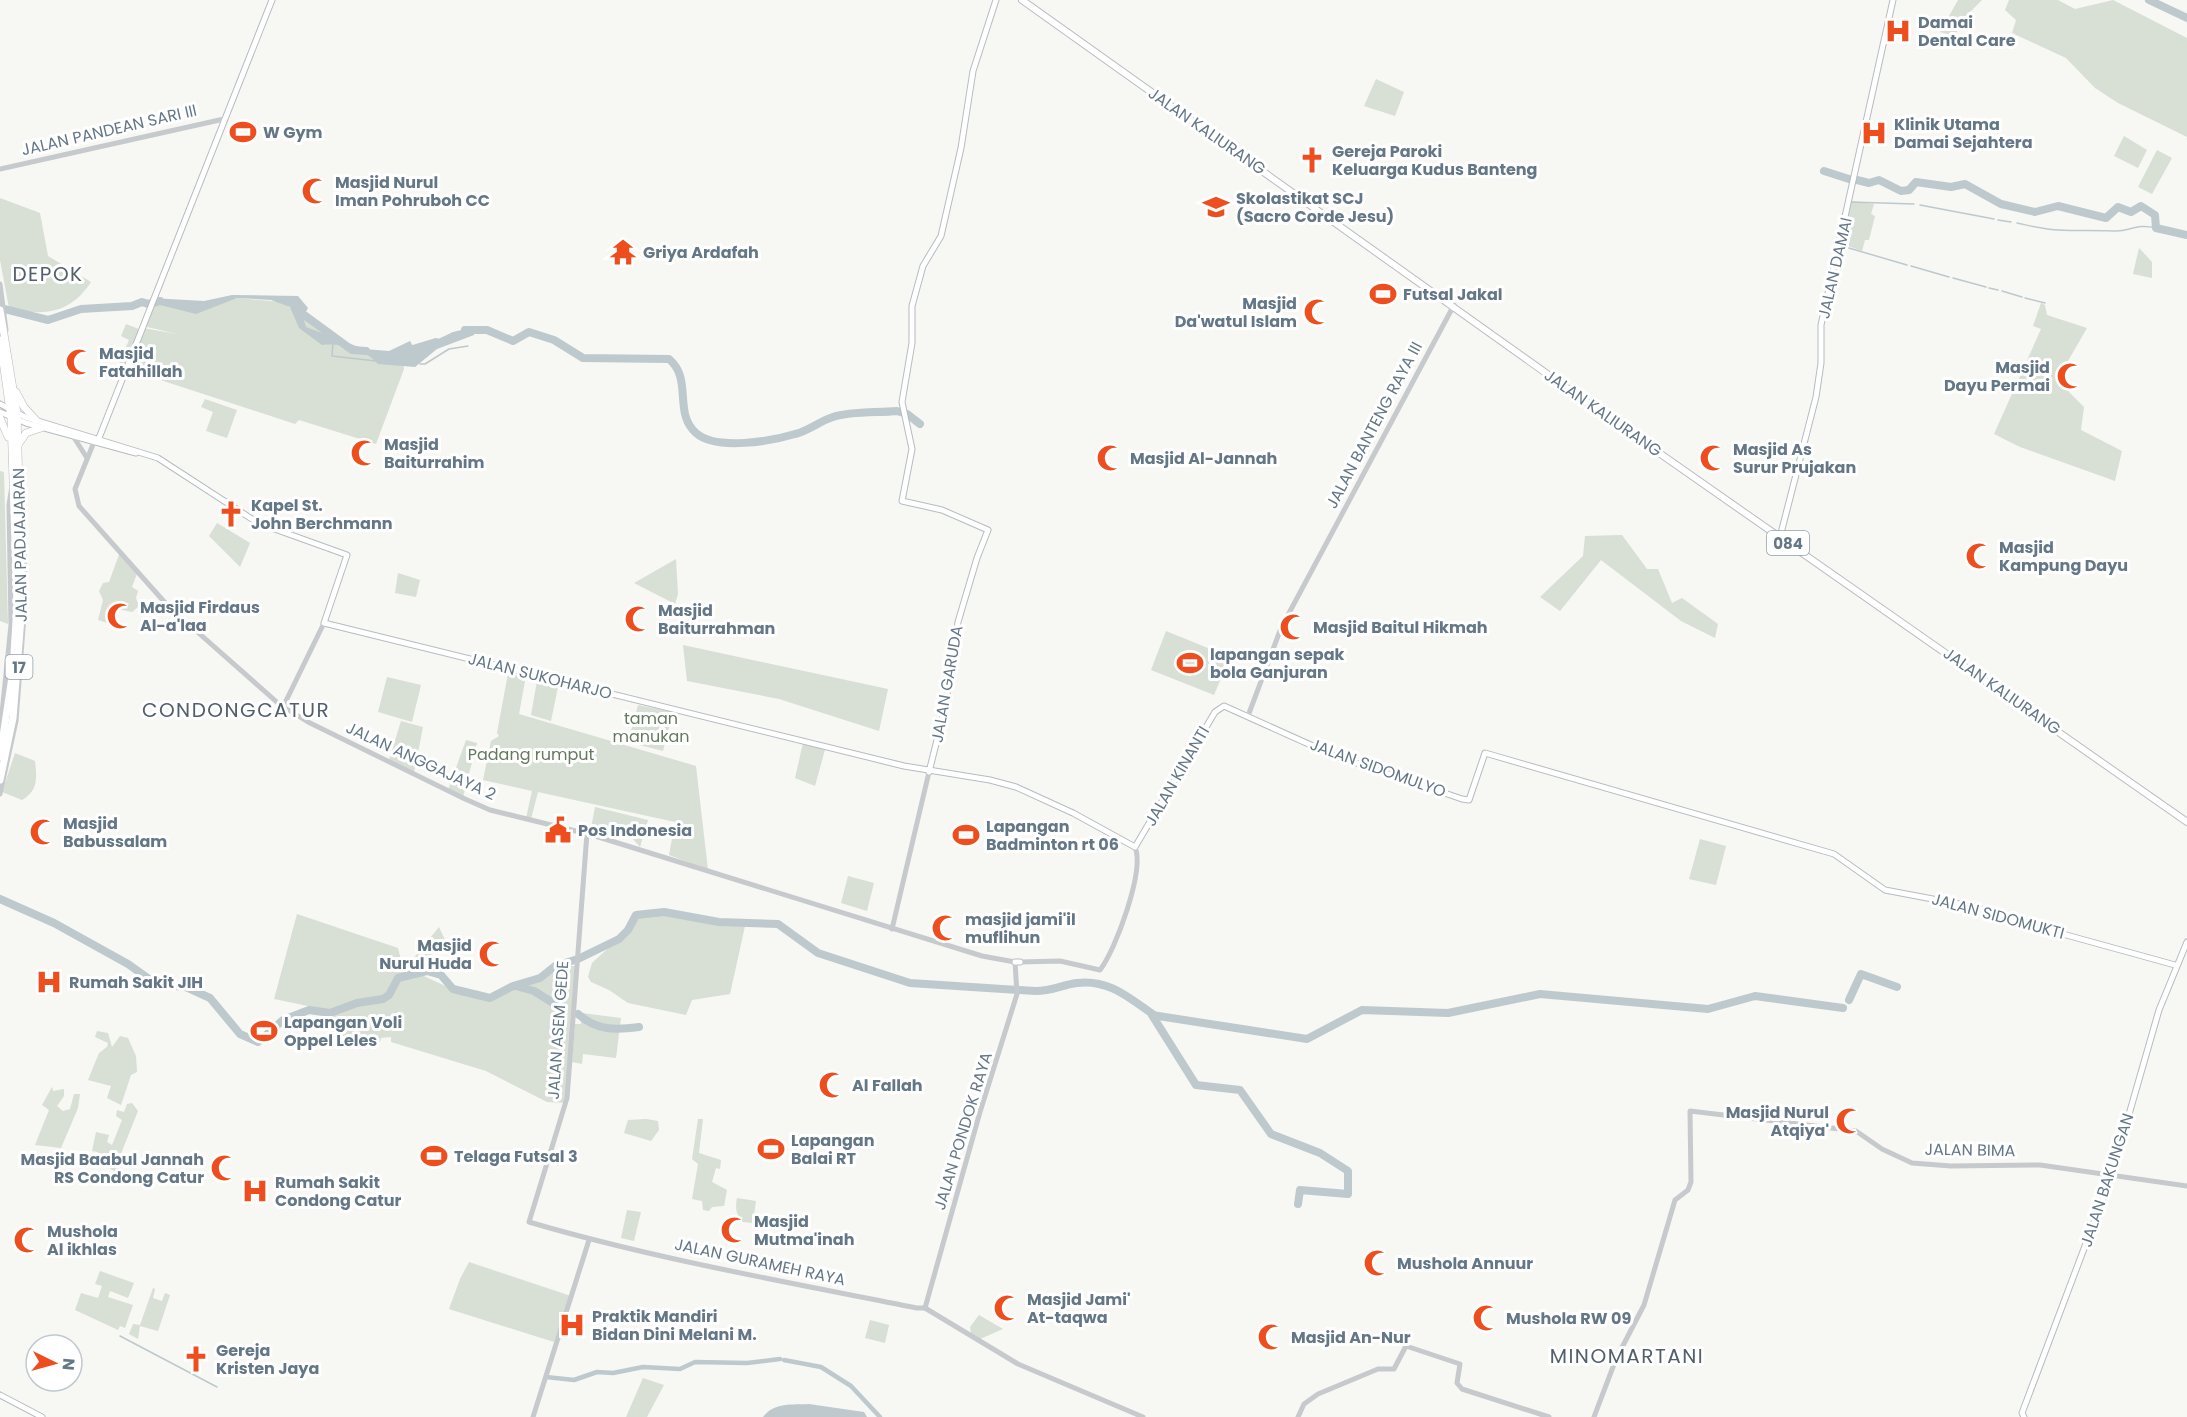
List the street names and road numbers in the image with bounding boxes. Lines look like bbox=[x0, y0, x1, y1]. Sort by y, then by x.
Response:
street label: JALAN KALIURANG bbox=[1144, 82, 1270, 180]
street label: JALAN PANDEAN SARI III bbox=[19, 99, 199, 161]
street label: JALAN DAMAI bbox=[1812, 215, 1858, 321]
street label: JALAN BANTENG RAYA III bbox=[1320, 338, 1428, 512]
street label: JALAN KALIURANG bbox=[1540, 364, 1666, 462]
street label: JALAN PADJAJARAN bbox=[7, 468, 33, 622]
road number: 084 bbox=[1767, 531, 1809, 555]
street label: JALAN GARUDA bbox=[925, 624, 969, 744]
street label: JALAN KALIURANG bbox=[1939, 642, 2065, 740]
street label: JALAN SUKOHARJO bbox=[466, 647, 614, 705]
road number: 17 bbox=[5, 655, 32, 679]
street label: JALAN ANGGAJAYA 2 bbox=[342, 716, 500, 806]
street label: JALAN KINANTI bbox=[1139, 722, 1215, 830]
street label: JALAN SIDOMULYO bbox=[1307, 733, 1449, 803]
street label: JALAN SIDOMUKTI bbox=[1929, 887, 2067, 945]
street label: JALAN ASEM GEDE bbox=[542, 960, 574, 1100]
street label: JALAN PONDOK RAYA bbox=[928, 1049, 998, 1213]
street label: JALAN BAKUNGAN bbox=[2075, 1110, 2139, 1250]
street label: JALAN BIMA bbox=[1924, 1138, 2016, 1162]
street label: JALAN GURAMEH RAYA bbox=[672, 1233, 848, 1291]

